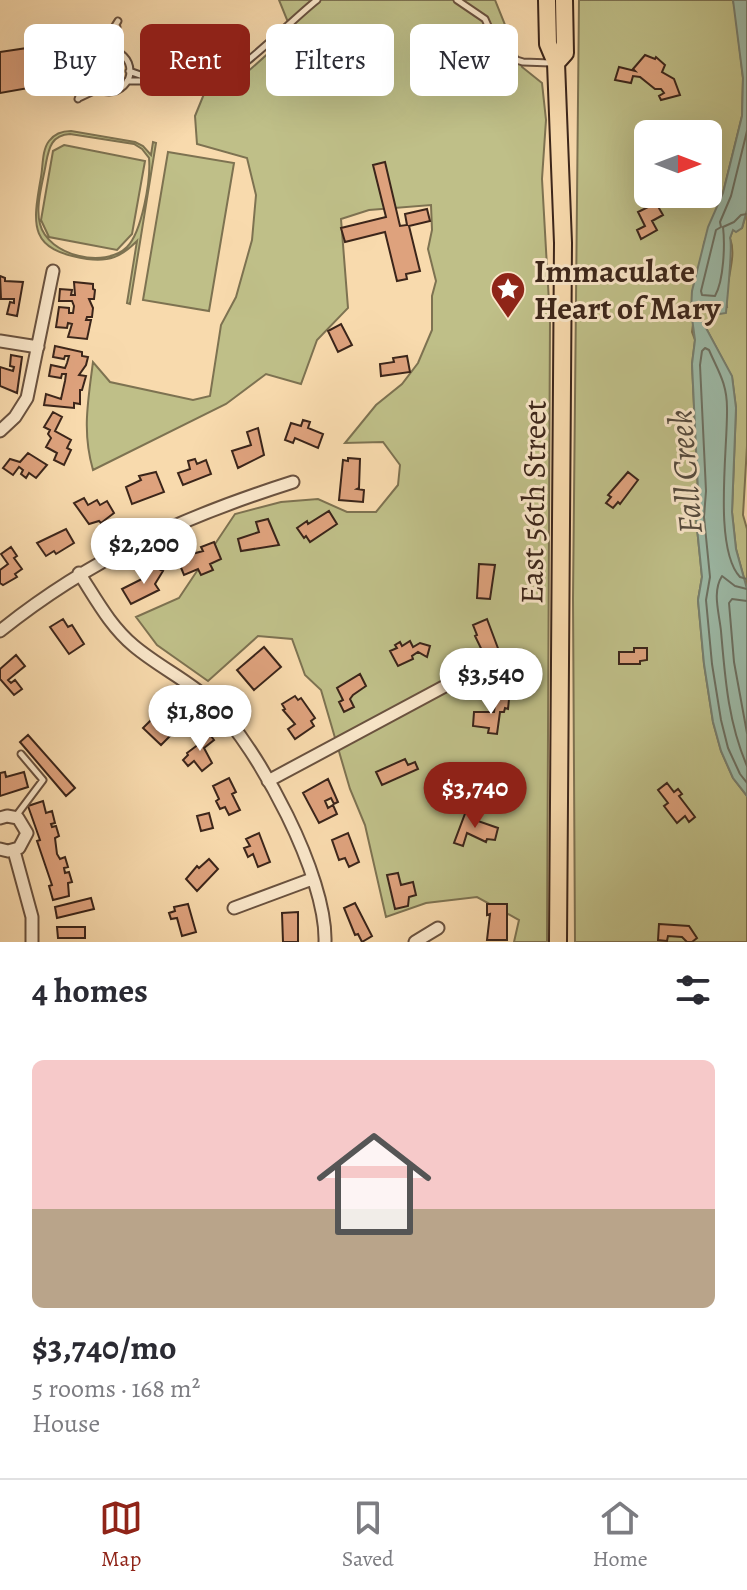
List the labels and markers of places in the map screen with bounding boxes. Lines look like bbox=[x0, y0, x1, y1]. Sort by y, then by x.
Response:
place label: Immaculate Heart of Mary bbox=[534, 249, 721, 330]
place icon: Immaculate Heart of Mary bbox=[489, 270, 527, 320]
pin: $2,200 bbox=[79, 518, 209, 586]
pin: $3,540 bbox=[426, 648, 556, 716]
pin: $1,800 bbox=[135, 685, 265, 753]
pin: $3,740 bbox=[410, 762, 540, 830]

